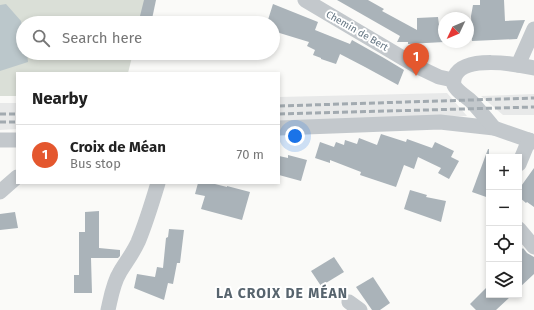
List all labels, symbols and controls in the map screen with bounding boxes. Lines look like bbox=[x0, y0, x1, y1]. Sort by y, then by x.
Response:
street label: Chemin de Bert bbox=[324, 8, 391, 54]
north arrow bbox=[438, 12, 474, 48]
search box bbox=[16, 16, 280, 60]
icon: search bbox=[30, 27, 52, 49]
text: Search here bbox=[62, 29, 142, 47]
pin: 1 bbox=[403, 43, 429, 76]
text: Nearby bbox=[32, 88, 87, 109]
your location bbox=[285, 126, 305, 146]
text: Croix de Méan bbox=[70, 138, 166, 156]
text: 1 bbox=[42, 147, 48, 162]
text: 70 m bbox=[237, 147, 264, 162]
map controls bbox=[486, 154, 522, 298]
button: + bbox=[486, 154, 522, 190]
text: Bus stop bbox=[70, 156, 121, 171]
button: − bbox=[486, 190, 522, 226]
button: locate bbox=[486, 226, 522, 262]
button: layers bbox=[486, 262, 522, 298]
district label: LA CROIX DE MÉAN bbox=[216, 284, 348, 302]

